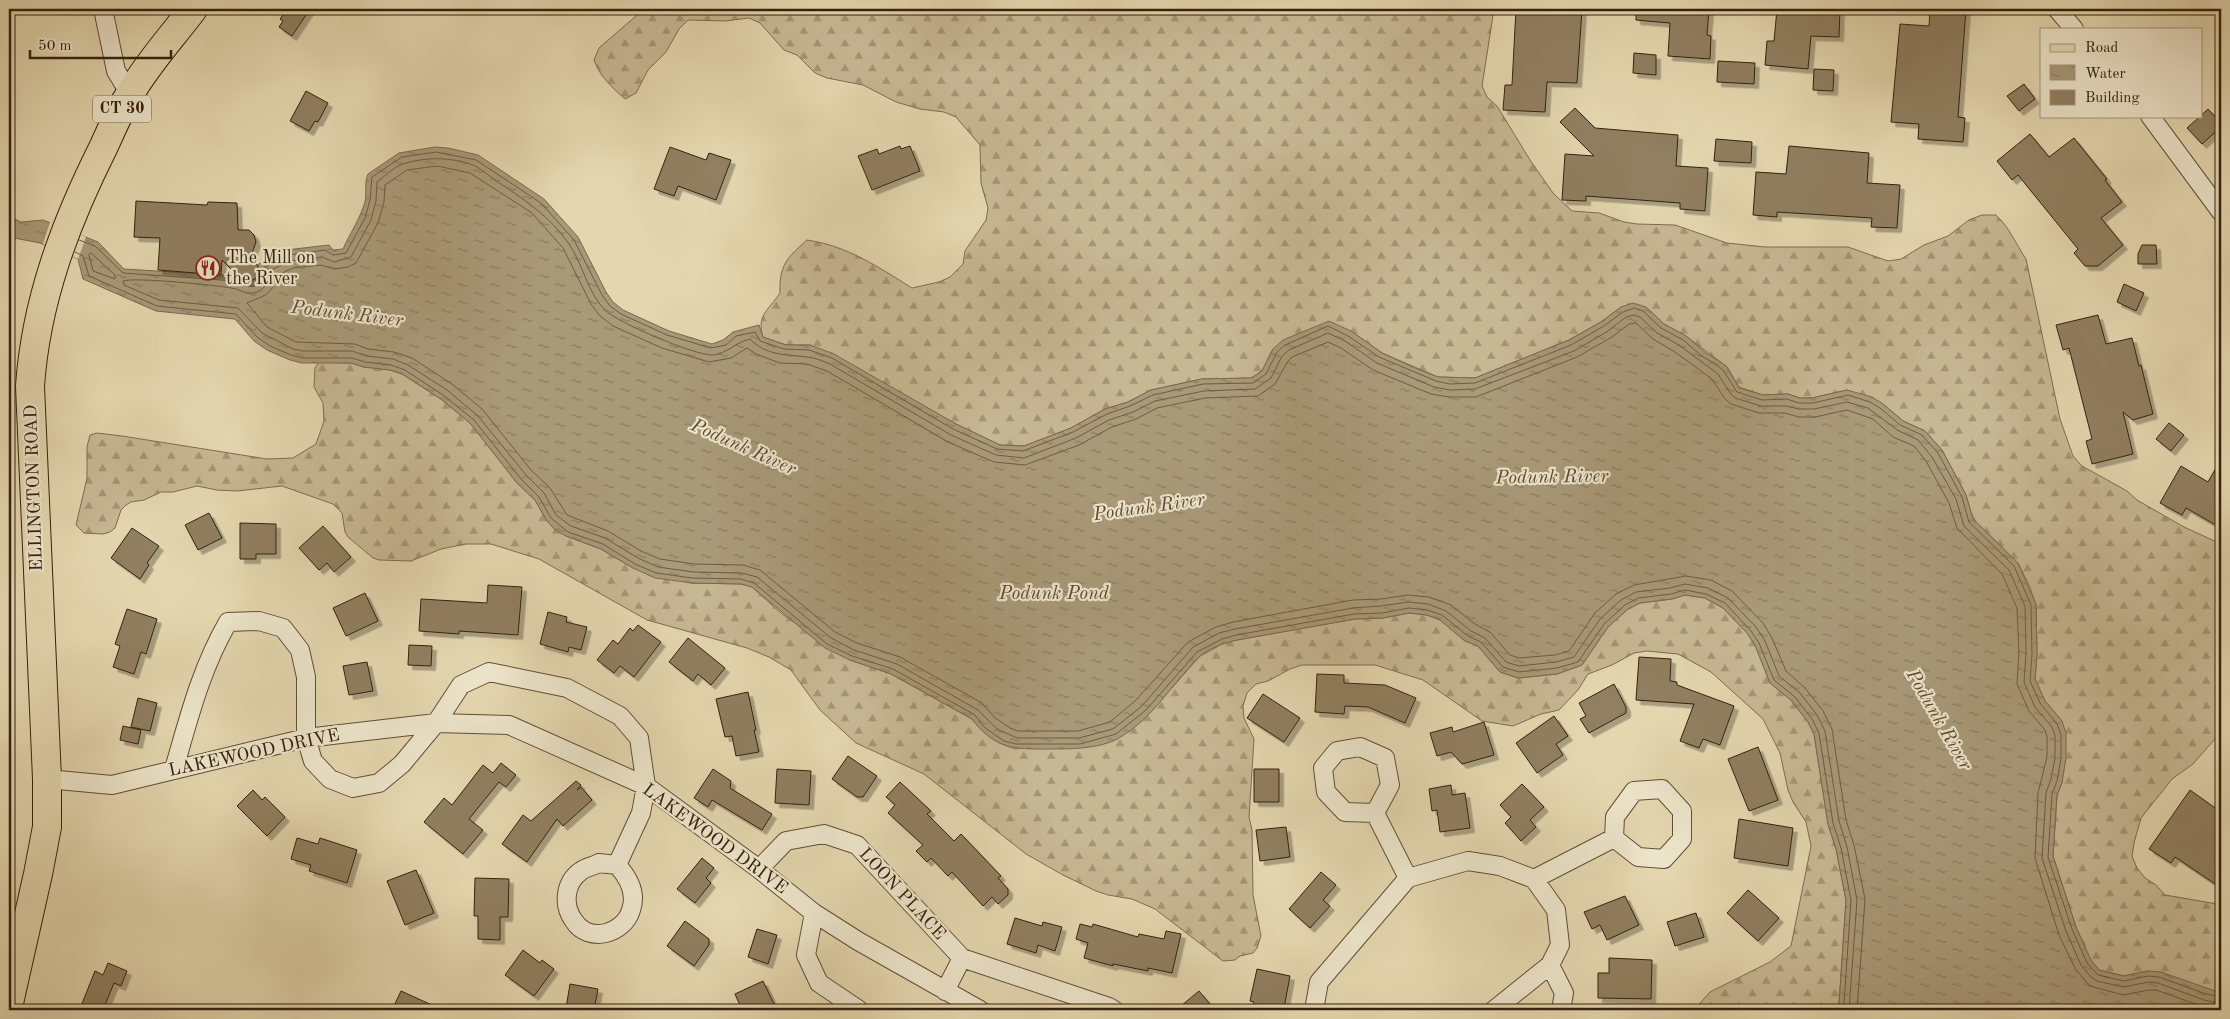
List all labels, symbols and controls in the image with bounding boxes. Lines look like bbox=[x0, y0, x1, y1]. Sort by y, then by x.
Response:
scale bar bbox=[30, 28, 171, 60]
legend bbox=[2040, 28, 2202, 118]
text: 50 m bbox=[38, 39, 72, 54]
text: Road bbox=[2085, 41, 2119, 56]
text: Water bbox=[2085, 67, 2126, 82]
text: Building bbox=[2085, 91, 2140, 106]
road number: CT 30 bbox=[93, 96, 151, 122]
place label: The Mill on the River bbox=[226, 249, 316, 288]
restaurant icon: The Mill on the River bbox=[195, 255, 221, 281]
water label: Podunk River bbox=[289, 299, 405, 331]
street label: ELLINGTON ROAD bbox=[22, 404, 46, 572]
water label: Podunk River bbox=[687, 416, 799, 480]
water label: Podunk River bbox=[1495, 468, 1609, 488]
water label: Podunk River bbox=[1091, 491, 1207, 525]
water label: Podunk Pond bbox=[998, 585, 1110, 604]
water label: Podunk River bbox=[1901, 666, 1975, 774]
street label: LAKEWOOD DRIVE bbox=[167, 726, 341, 780]
street label: LAKEWOOD DRIVE bbox=[639, 780, 791, 898]
street label: LOON PLACE bbox=[855, 845, 949, 943]

